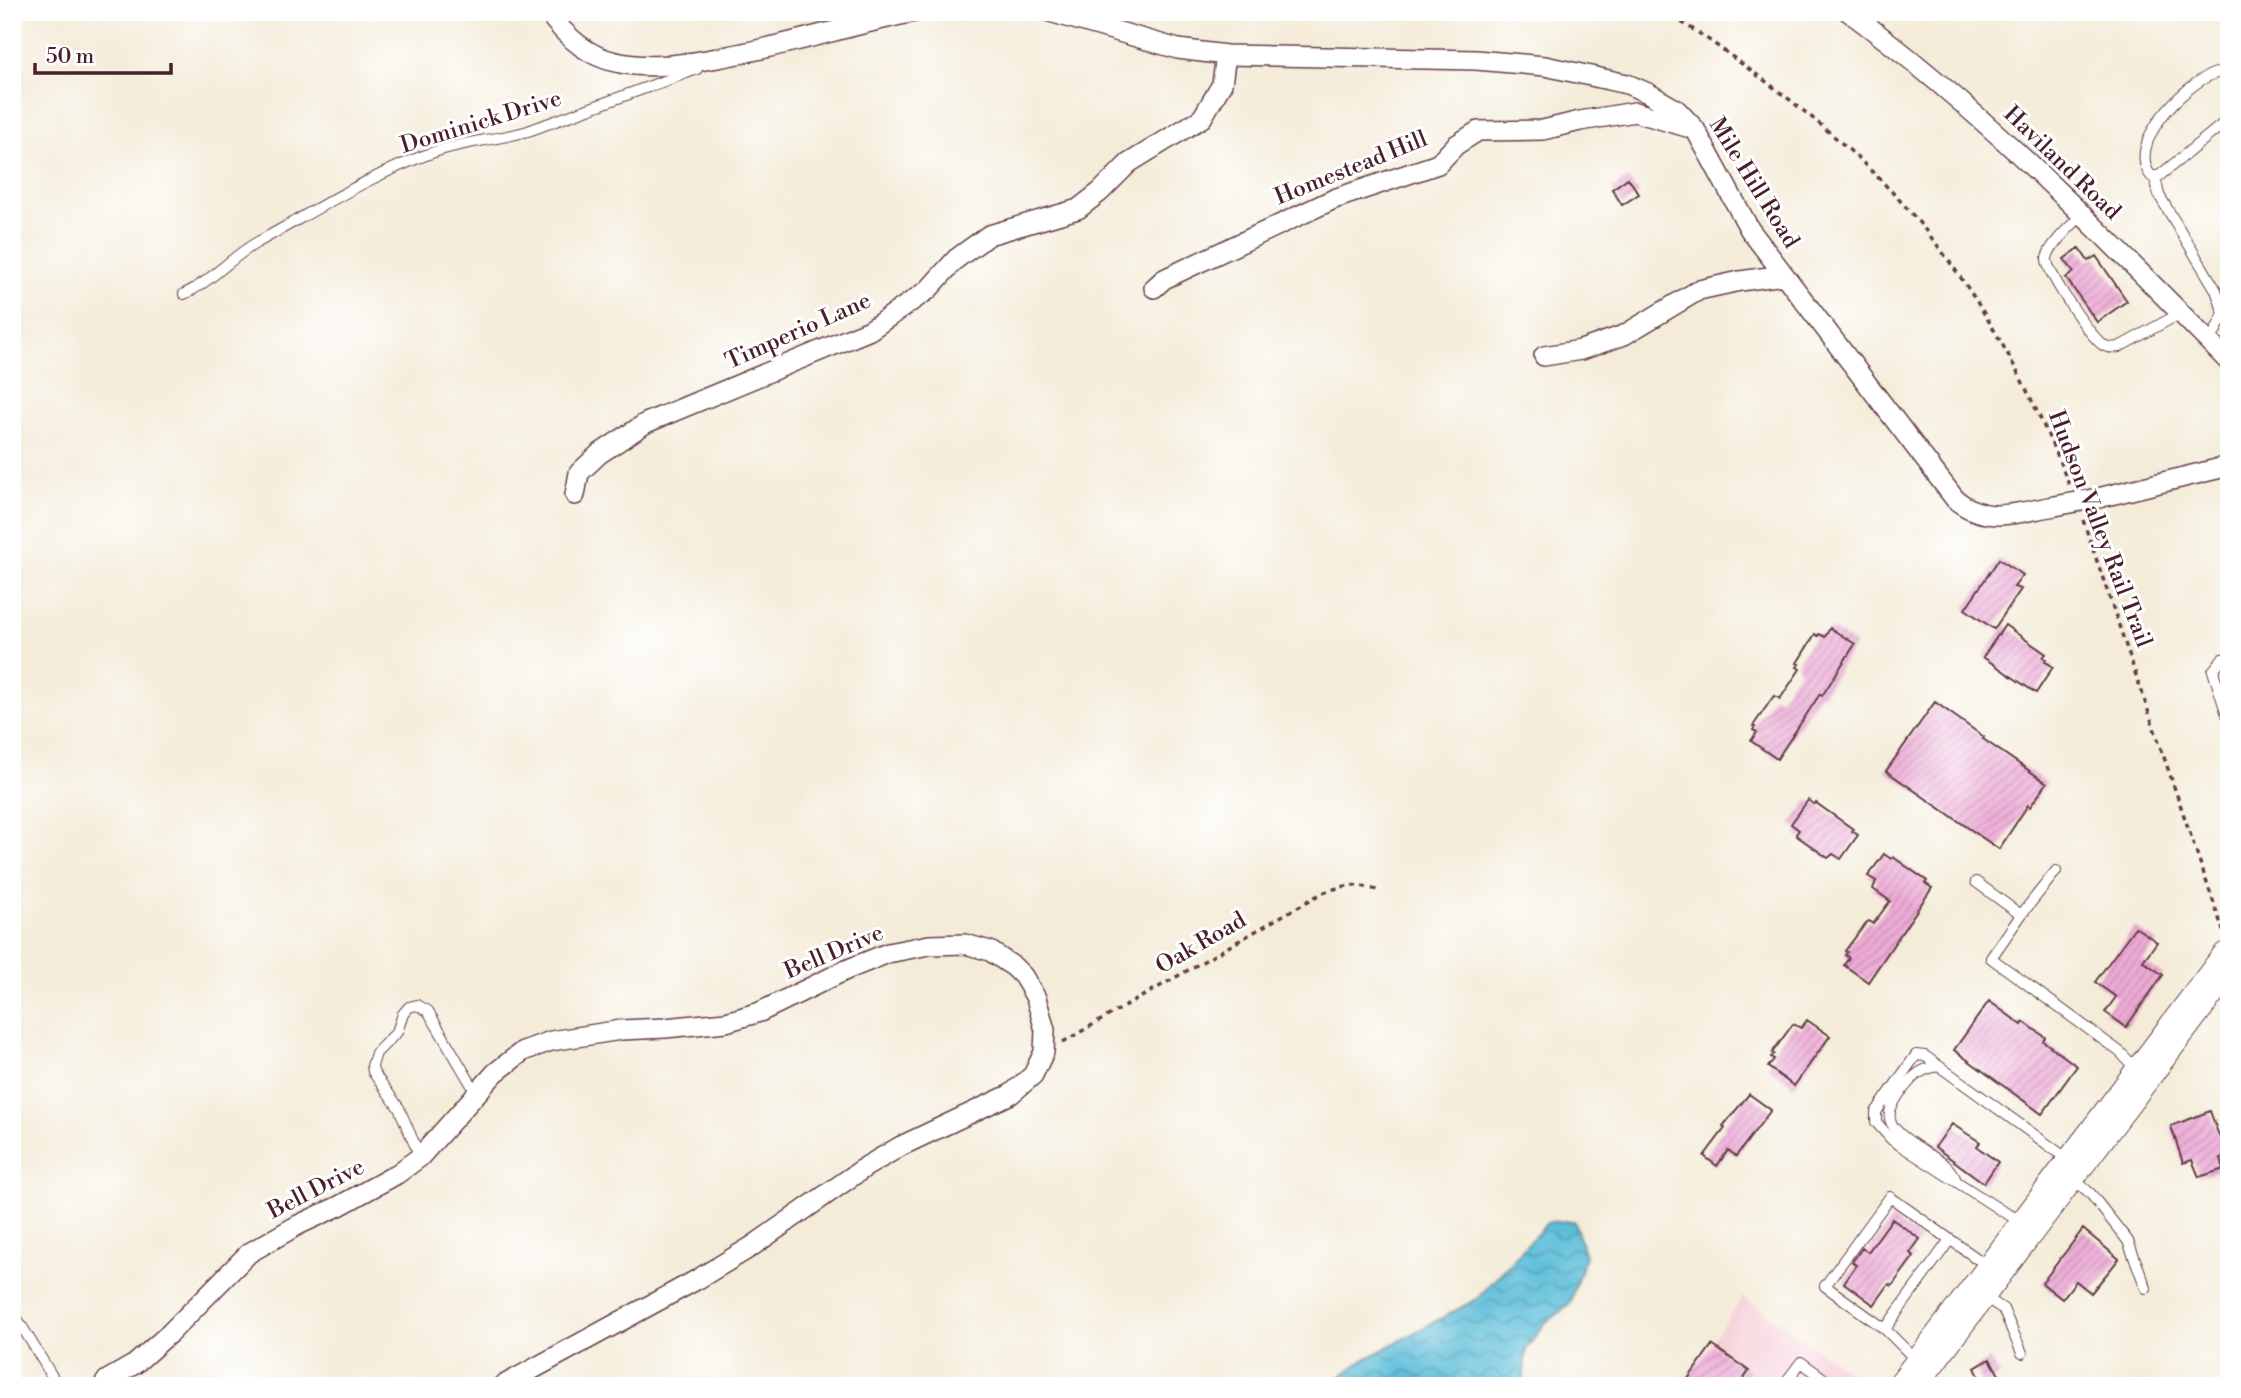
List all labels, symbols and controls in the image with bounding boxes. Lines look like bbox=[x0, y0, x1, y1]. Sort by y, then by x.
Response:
scale bar bbox=[35, 32, 172, 76]
text: 50 m bbox=[46, 44, 94, 70]
street label: Dominick Drive bbox=[397, 84, 565, 160]
street label: Haviland Road bbox=[1998, 100, 2126, 226]
street label: Mile Hill Road bbox=[1703, 112, 1805, 254]
street label: Homestead Hill bbox=[1271, 125, 1432, 211]
street label: Timperio Lane bbox=[721, 286, 875, 376]
street label: Hudson Valley Rail Trail bbox=[2042, 407, 2158, 652]
street label: Oak Road bbox=[1151, 906, 1251, 980]
street label: Bell Drive bbox=[779, 919, 888, 986]
street label: Bell Drive bbox=[262, 1153, 369, 1226]

